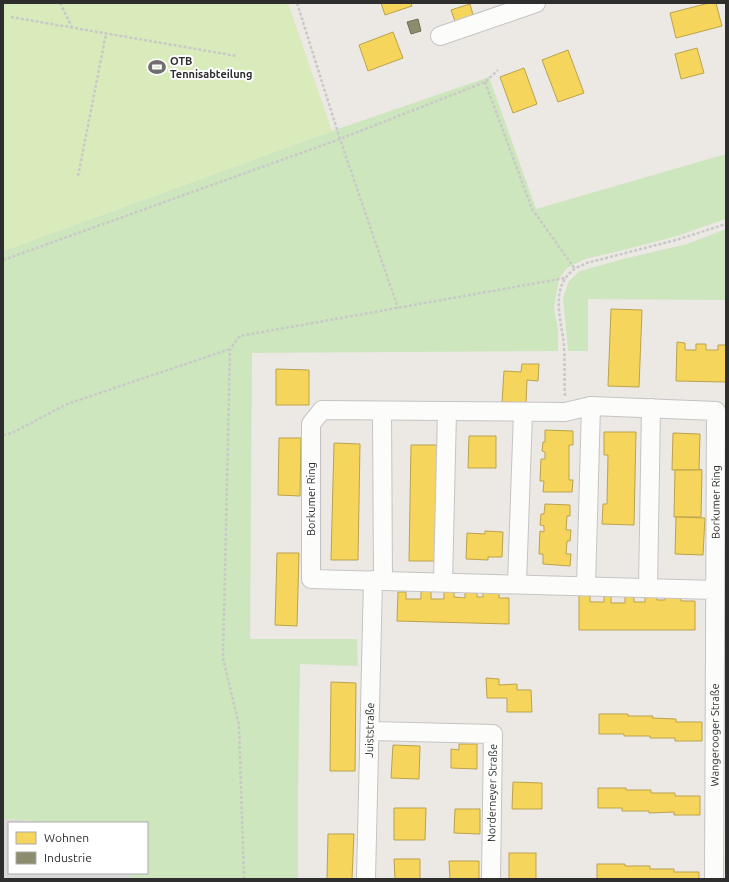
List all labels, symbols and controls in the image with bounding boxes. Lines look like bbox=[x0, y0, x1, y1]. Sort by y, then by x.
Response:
place label: OTB Tennisabteilung bbox=[170, 55, 253, 80]
sports icon: OTB Tennisabteilung bbox=[147, 57, 167, 77]
street label: Borkumer Ring bbox=[305, 462, 317, 536]
street label: Borkumer Ring bbox=[709, 465, 722, 539]
street label: Wangerooger Straße bbox=[708, 683, 721, 787]
street label: Juiststraße bbox=[363, 702, 376, 758]
street label: Norderneyer Straße bbox=[485, 744, 499, 842]
legend bbox=[8, 822, 148, 874]
text: Wohnen bbox=[44, 831, 89, 844]
text: Industrie bbox=[44, 851, 92, 864]

